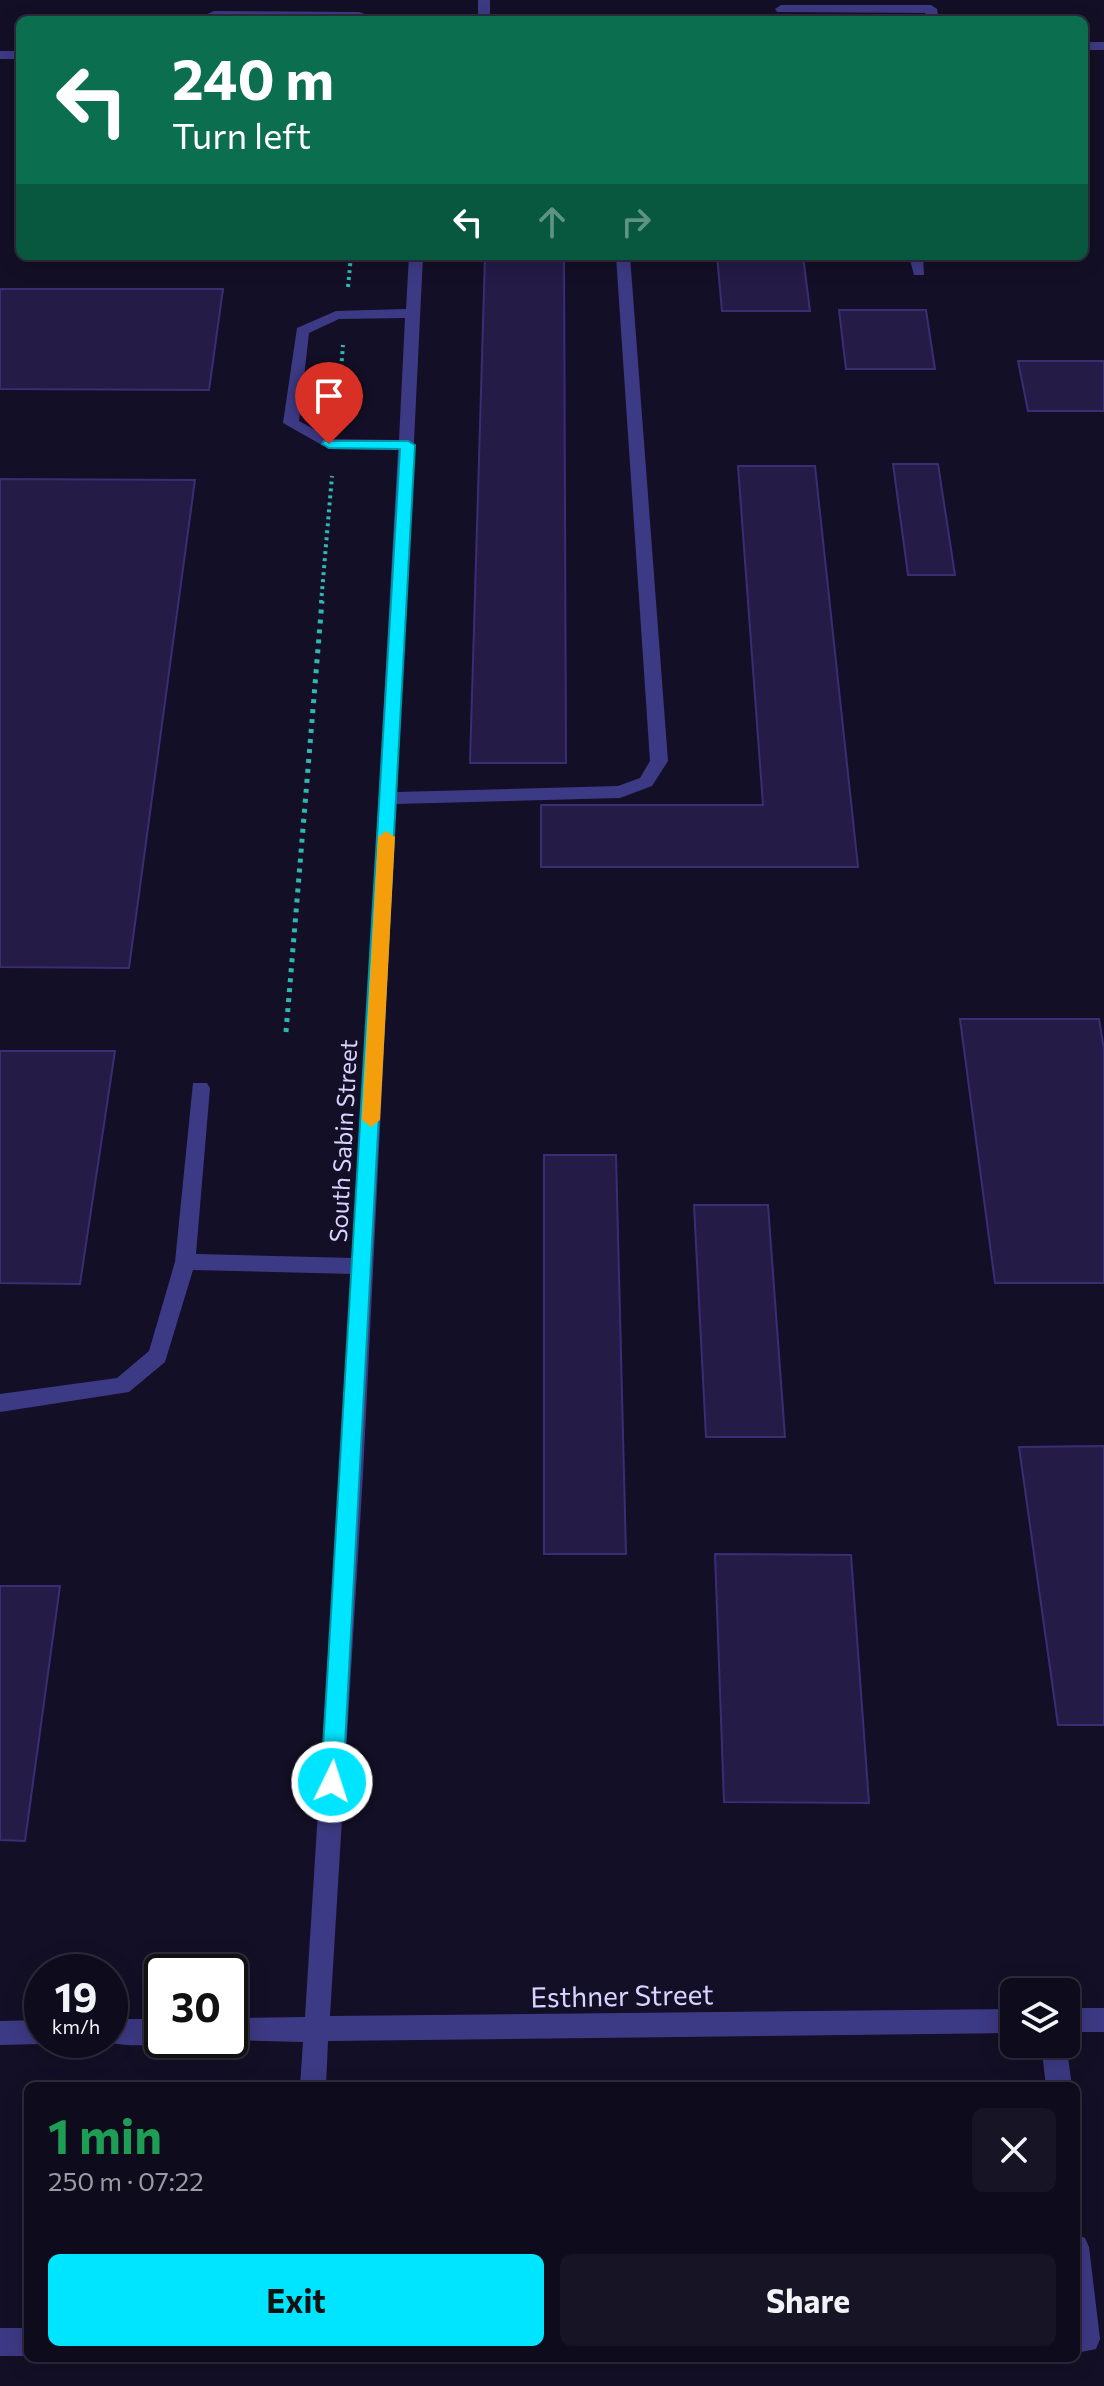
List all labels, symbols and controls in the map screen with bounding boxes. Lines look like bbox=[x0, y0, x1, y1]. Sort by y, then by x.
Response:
text: 240 m bbox=[172, 43, 334, 112]
icon: left bbox=[40, 48, 144, 152]
text: Turn left bbox=[172, 112, 311, 156]
icon: left bbox=[446, 200, 490, 244]
icon: ahead bbox=[530, 200, 574, 244]
icon: right bbox=[614, 200, 658, 244]
pin bbox=[295, 362, 363, 444]
icon: arrive bbox=[307, 374, 351, 418]
street label: South Sabin Street bbox=[323, 1039, 362, 1243]
position arrow bbox=[290, 1740, 374, 1824]
speed limit sign: 30 bbox=[144, 1954, 248, 2058]
text: 19 bbox=[55, 1971, 97, 2020]
street label: Esthner Street bbox=[530, 1976, 714, 2014]
map controls bbox=[1000, 1978, 1080, 2058]
button: layers bbox=[1000, 1978, 1080, 2058]
text: km/h bbox=[52, 2014, 100, 2038]
text: 1 min bbox=[48, 2105, 162, 2164]
button: close bbox=[972, 2108, 1056, 2192]
text: 250 m · 07:22 bbox=[48, 2165, 204, 2196]
button: Exit bbox=[48, 2254, 544, 2346]
button: Share bbox=[560, 2254, 1056, 2346]

